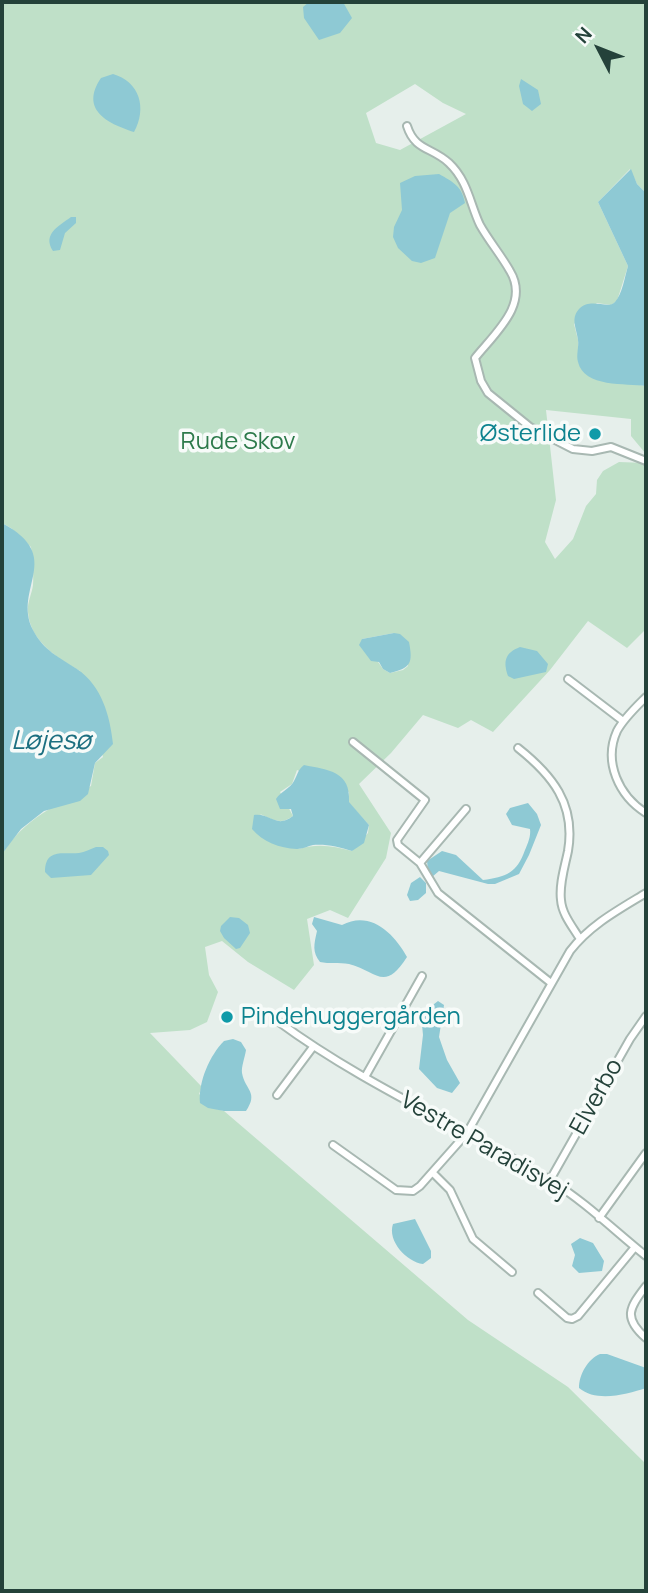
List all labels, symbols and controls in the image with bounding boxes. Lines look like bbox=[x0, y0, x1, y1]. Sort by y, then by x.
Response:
north arrow bbox=[564, 14, 634, 84]
text: N bbox=[569, 21, 598, 49]
place label: Østerlide bbox=[480, 420, 581, 448]
marker: Østerlide bbox=[587, 426, 603, 442]
park label: Rude Skov bbox=[181, 428, 295, 456]
water label: Løjesø bbox=[11, 726, 91, 758]
place label: Pindehuggergården bbox=[241, 1003, 461, 1031]
marker: Pindehuggergården bbox=[219, 1009, 235, 1025]
street label: Elverbo bbox=[565, 1054, 629, 1140]
street label: Vestre Paradisvej bbox=[395, 1086, 573, 1206]

